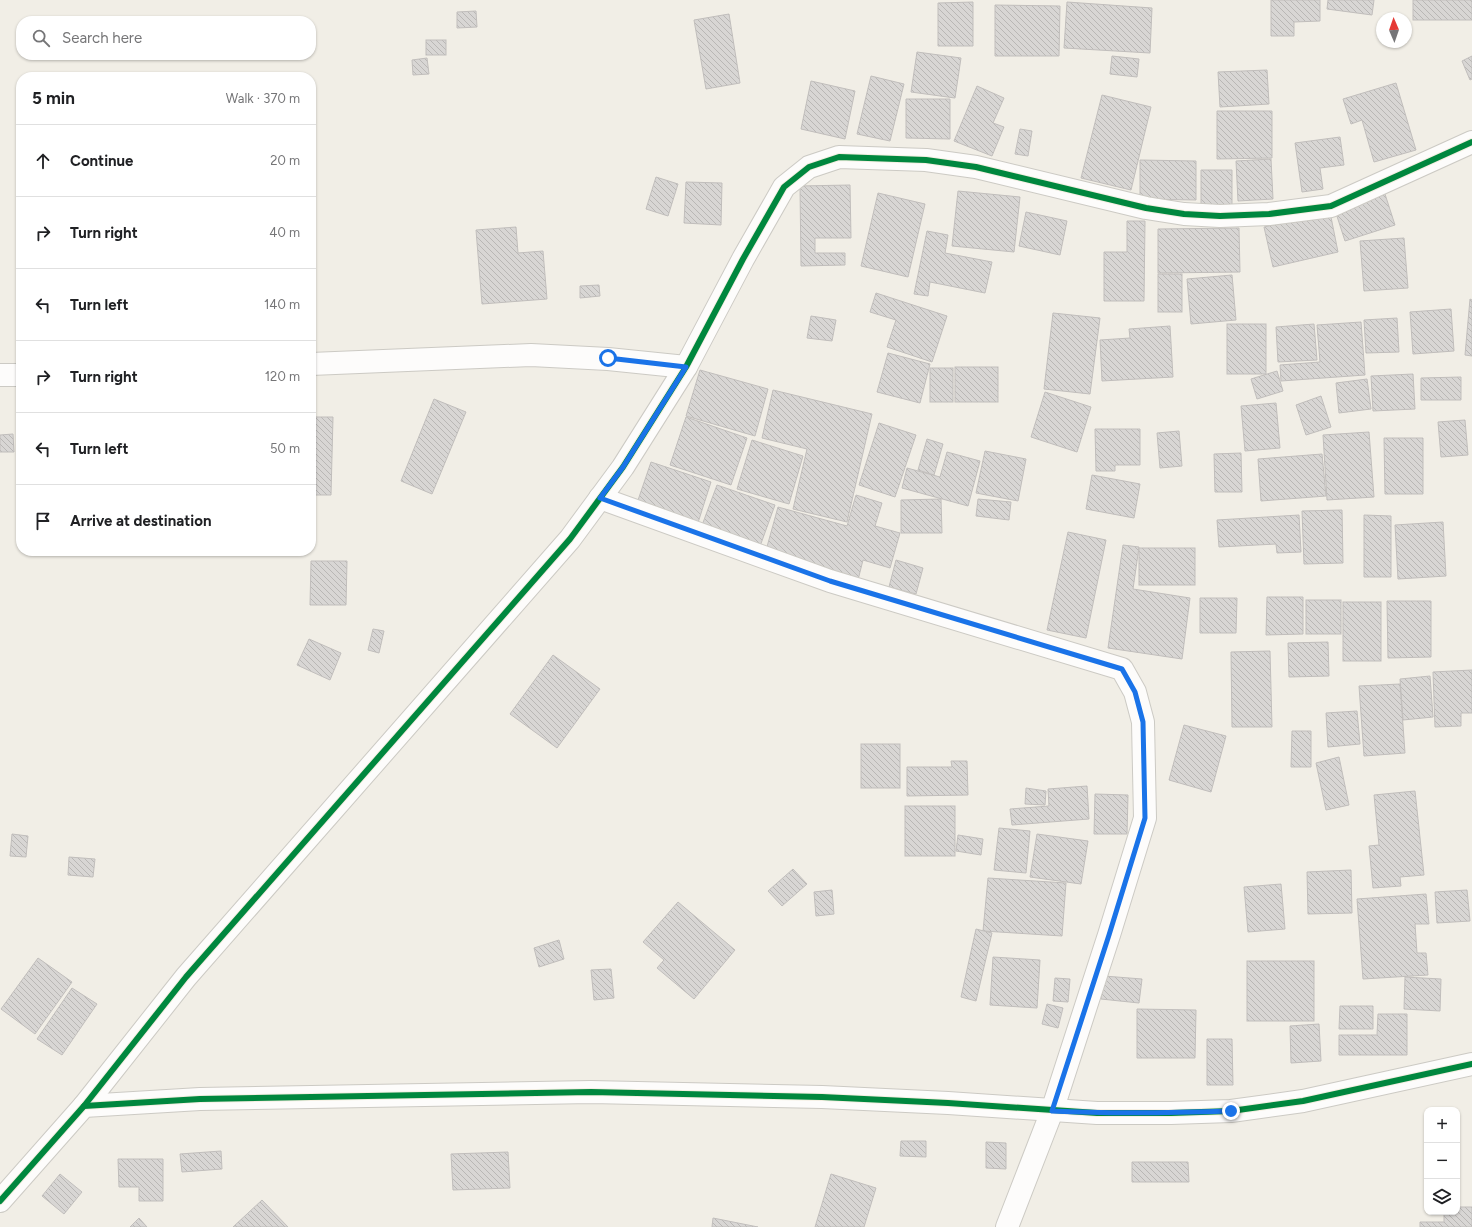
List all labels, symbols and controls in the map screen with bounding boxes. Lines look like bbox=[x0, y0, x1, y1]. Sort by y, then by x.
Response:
north arrow bbox=[1376, 12, 1412, 48]
search box bbox=[16, 16, 316, 60]
icon: search bbox=[30, 27, 52, 49]
text: Search here bbox=[62, 29, 142, 47]
text: 5 min bbox=[32, 88, 75, 108]
text: Walk · 370 m bbox=[226, 91, 300, 106]
icon: ahead bbox=[32, 150, 54, 172]
text: Continue bbox=[70, 152, 133, 170]
text: 20 m bbox=[270, 153, 300, 168]
icon: right bbox=[32, 222, 54, 244]
text: Turn right bbox=[70, 224, 138, 242]
text: 40 m bbox=[269, 225, 300, 240]
icon: left bbox=[32, 294, 54, 316]
text: Turn left bbox=[70, 296, 128, 314]
text: 140 m bbox=[264, 297, 300, 312]
route start bbox=[599, 349, 617, 367]
icon: right bbox=[32, 366, 54, 388]
text: Turn right bbox=[70, 368, 138, 386]
text: 120 m bbox=[265, 369, 300, 384]
icon: left bbox=[32, 438, 54, 460]
text: Turn left bbox=[70, 440, 128, 458]
text: 50 m bbox=[270, 441, 300, 456]
icon: arrive bbox=[32, 510, 54, 532]
text: Arrive at destination bbox=[70, 512, 211, 530]
route end bbox=[1222, 1102, 1240, 1120]
map controls bbox=[1424, 1107, 1460, 1215]
button: + bbox=[1424, 1107, 1460, 1143]
button: − bbox=[1424, 1143, 1460, 1179]
button: layers bbox=[1424, 1179, 1460, 1215]

